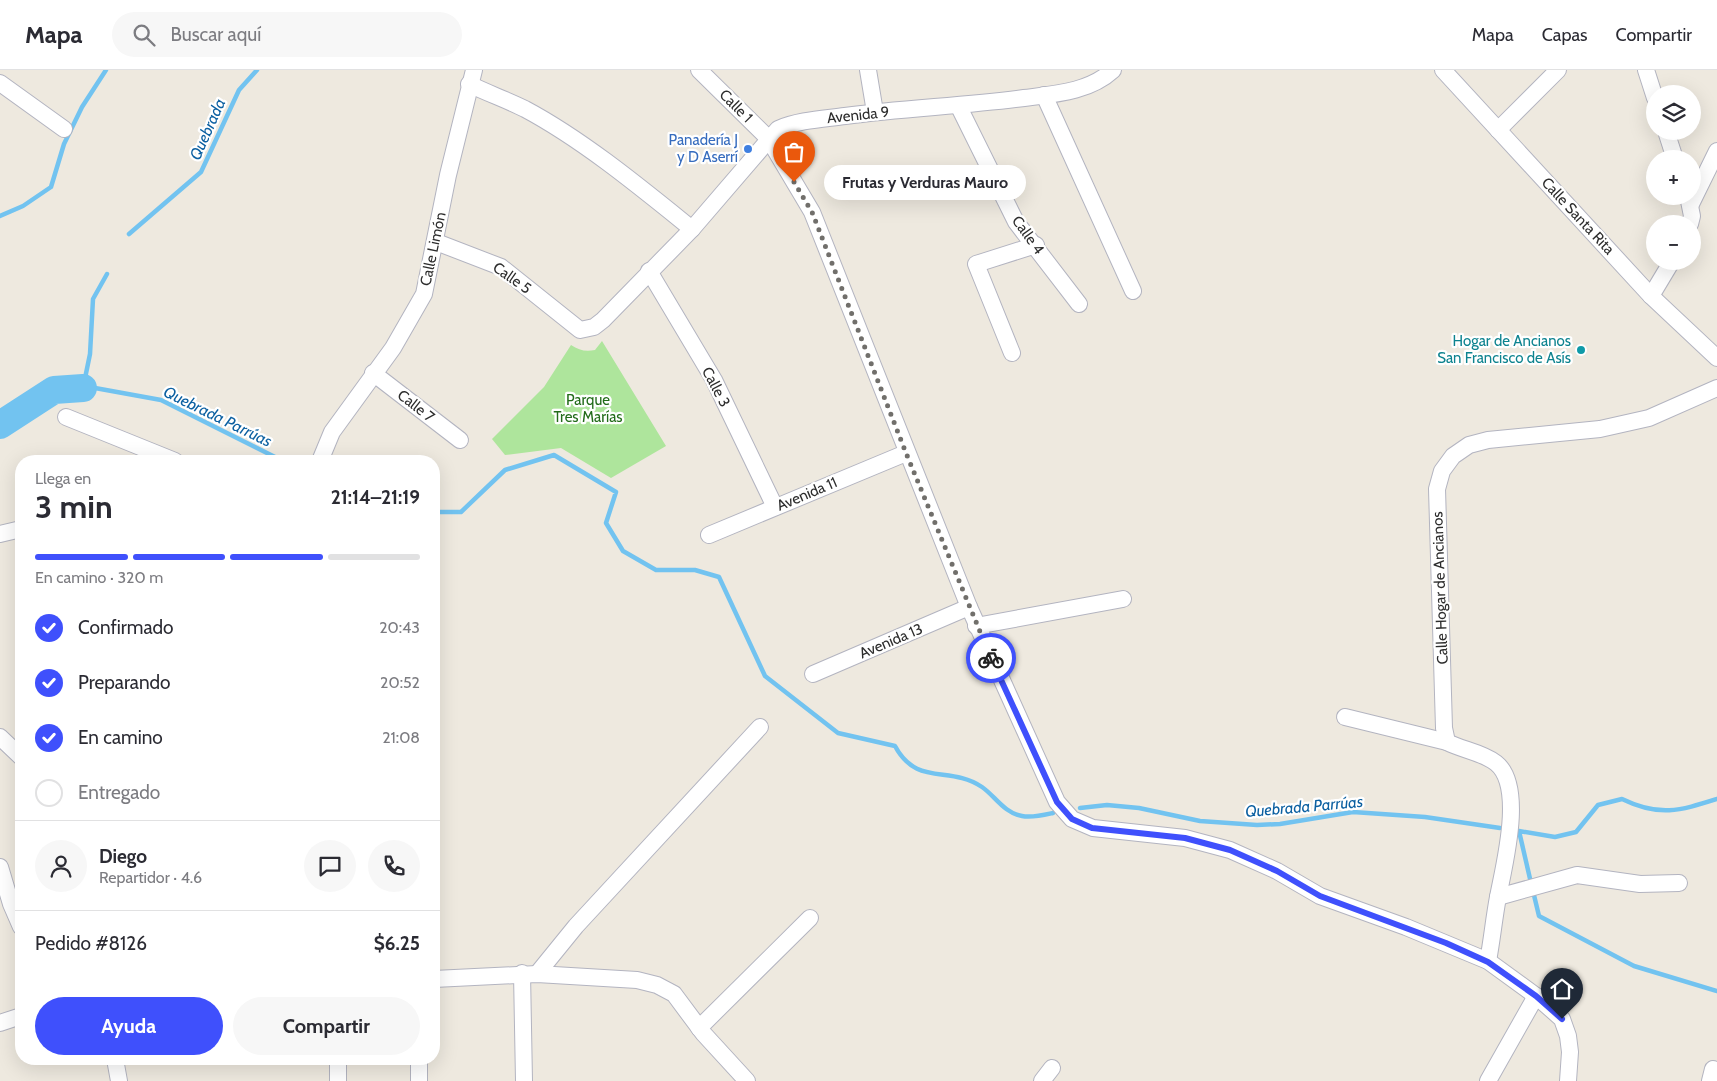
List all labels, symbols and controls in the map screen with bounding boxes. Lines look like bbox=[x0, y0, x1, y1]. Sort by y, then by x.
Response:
search box bbox=[112, 12, 462, 57]
text: Mapa bbox=[25, 20, 82, 49]
icon: search bbox=[130, 21, 158, 49]
text: Buscar aquí bbox=[170, 23, 261, 46]
text: Mapa bbox=[1472, 24, 1514, 46]
text: Capas bbox=[1542, 24, 1588, 46]
text: Compartir bbox=[1616, 24, 1692, 46]
map controls bbox=[1646, 85, 1701, 270]
button: layers bbox=[1646, 85, 1701, 140]
street label: Calle 1 bbox=[716, 86, 756, 126]
water label: Quebrada bbox=[186, 96, 229, 163]
street label: Avenida 9 bbox=[826, 103, 890, 127]
place label: Panadería J y D Aserrí bbox=[669, 131, 738, 166]
pin bbox=[773, 131, 815, 182]
icon: bag bbox=[780, 138, 808, 166]
marker: Panadería J y D Aserrí bbox=[742, 143, 754, 155]
button: + bbox=[1646, 150, 1701, 205]
callout: Frutas y Verduras Mauro bbox=[824, 164, 1026, 200]
text: Frutas y Verduras Mauro bbox=[842, 173, 1008, 192]
street label: Calle Santa Rita bbox=[1538, 174, 1619, 259]
street label: Calle Limón bbox=[416, 210, 450, 288]
street label: Calle 4 bbox=[1008, 212, 1048, 258]
button: − bbox=[1646, 215, 1701, 270]
street label: Calle 5 bbox=[489, 258, 535, 298]
place label: Hogar de Ancianos San Francisco de Asís bbox=[1437, 332, 1571, 367]
marker: Hogar de Ancianos San Francisco de Asís bbox=[1575, 344, 1587, 356]
street label: Calle 3 bbox=[698, 364, 734, 410]
water label: Quebrada Parrúas bbox=[161, 382, 275, 451]
street label: Calle 7 bbox=[394, 386, 438, 426]
park label: Parque Tres Marías bbox=[553, 391, 623, 426]
text: Llega en bbox=[35, 469, 91, 488]
street label: Avenida 11 bbox=[774, 473, 840, 515]
text: 21:14–21:19 bbox=[331, 486, 420, 509]
text: 3 min bbox=[35, 487, 113, 526]
street label: Calle Hogar de Ancianos bbox=[1428, 511, 1452, 665]
text: En camino · 320 m bbox=[35, 568, 163, 587]
icon: check bbox=[35, 614, 63, 642]
text: Confirmado bbox=[78, 616, 174, 639]
text: 20:43 bbox=[379, 618, 420, 637]
street label: Avenida 13 bbox=[857, 620, 925, 662]
courier bbox=[966, 633, 1016, 683]
icon: bike bbox=[977, 644, 1005, 672]
icon: check bbox=[35, 669, 63, 697]
text: Preparando bbox=[78, 671, 171, 694]
text: 20:52 bbox=[380, 673, 420, 692]
icon: check bbox=[35, 724, 63, 752]
text: En camino bbox=[78, 726, 163, 749]
text: 21:08 bbox=[382, 728, 420, 747]
text: Entregado bbox=[78, 781, 160, 804]
water label: Quebrada Parrúas bbox=[1244, 792, 1364, 821]
button: person bbox=[35, 840, 87, 892]
button: chat bbox=[304, 840, 356, 892]
button: phone bbox=[368, 840, 420, 892]
text: Diego bbox=[99, 845, 147, 868]
text: Repartidor · 4.6 bbox=[99, 868, 202, 887]
text: Pedido #8126 bbox=[35, 932, 147, 955]
text: $6.25 bbox=[374, 932, 420, 955]
pin bbox=[1541, 968, 1583, 1019]
icon: home bbox=[1548, 975, 1576, 1003]
button: Ayuda bbox=[35, 997, 223, 1055]
button: Compartir bbox=[233, 997, 420, 1055]

